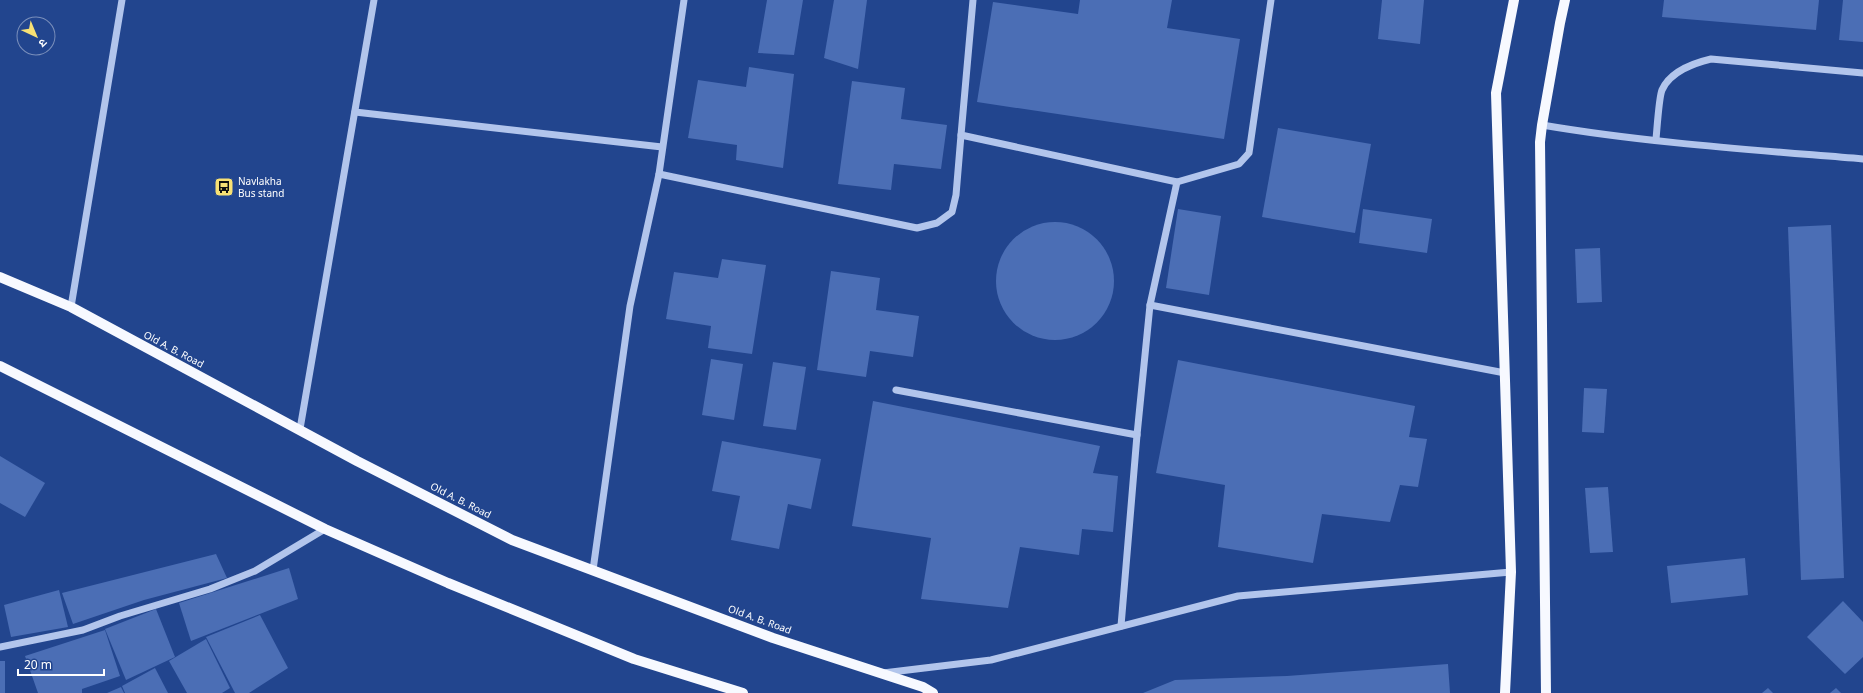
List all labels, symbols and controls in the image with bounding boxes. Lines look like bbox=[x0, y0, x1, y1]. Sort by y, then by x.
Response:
north arrow bbox=[16, 16, 56, 56]
text: उ bbox=[35, 36, 51, 52]
place label: Navlakha Bus stand bbox=[238, 174, 284, 200]
bus stop icon: Navlakha Bus stand bbox=[213, 176, 235, 198]
street label: Old A. B. Road bbox=[141, 327, 207, 371]
street label: Old A. B. Road bbox=[428, 479, 494, 521]
street label: Old A. B. Road bbox=[726, 601, 794, 637]
scale bar bbox=[18, 651, 104, 677]
text: 20 m bbox=[24, 656, 52, 673]

